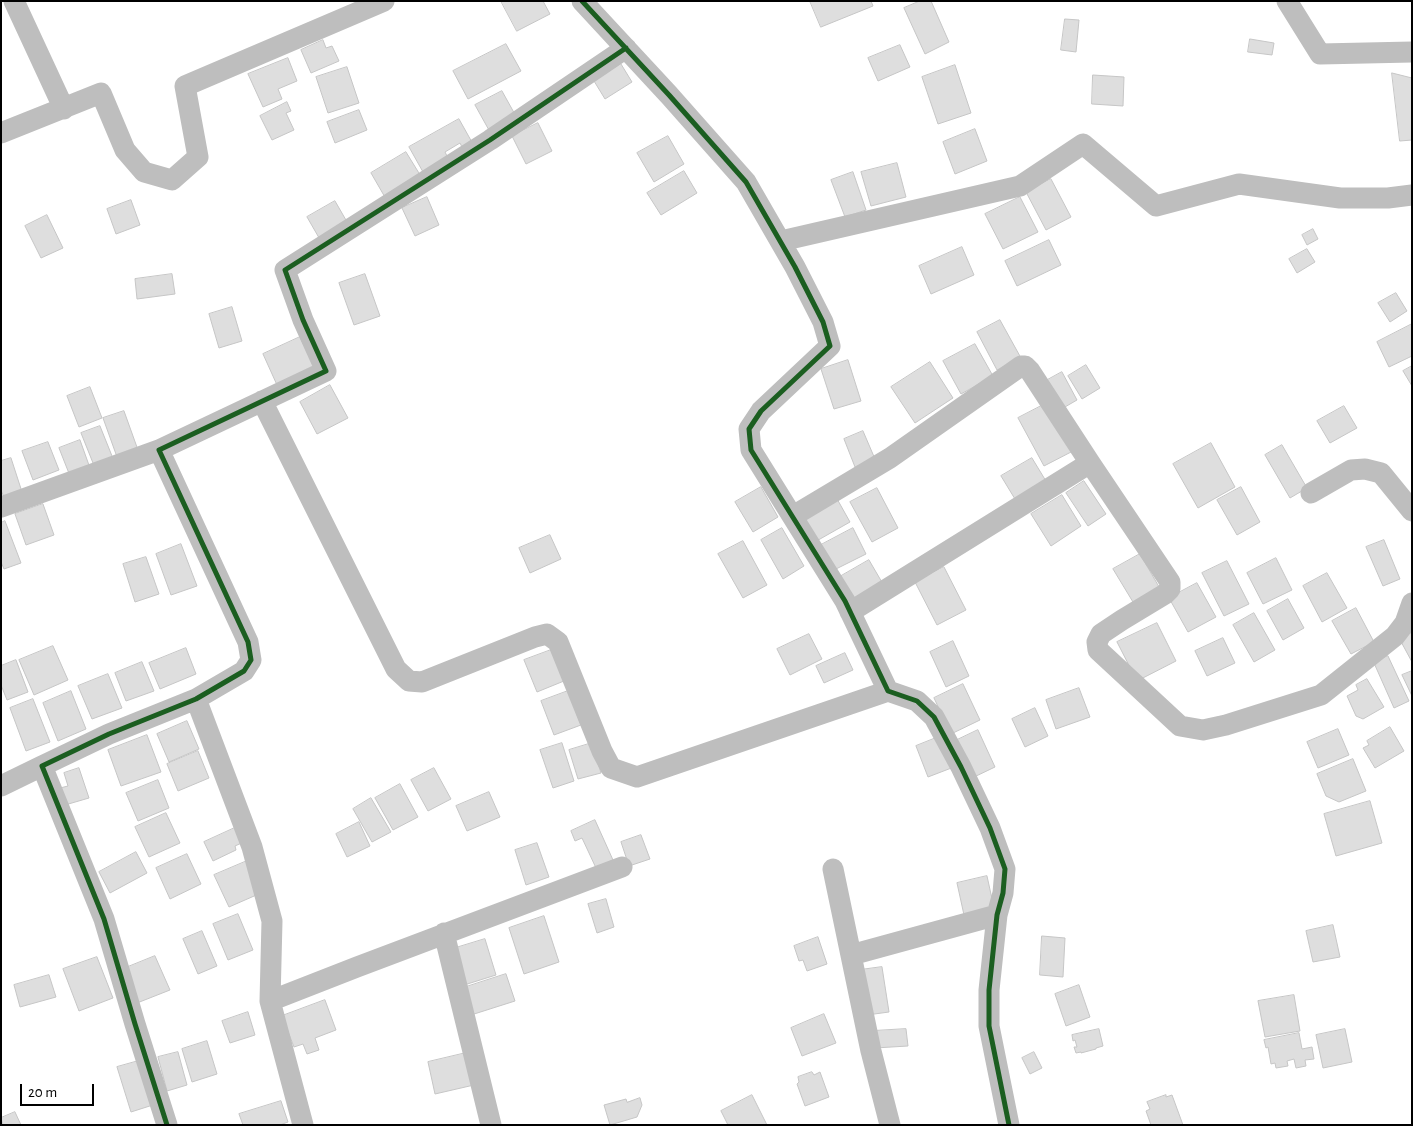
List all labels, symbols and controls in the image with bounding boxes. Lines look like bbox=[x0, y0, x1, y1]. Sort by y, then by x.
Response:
scale bar bbox=[22, 1074, 96, 1106]
text: 20 m bbox=[28, 1085, 57, 1100]

